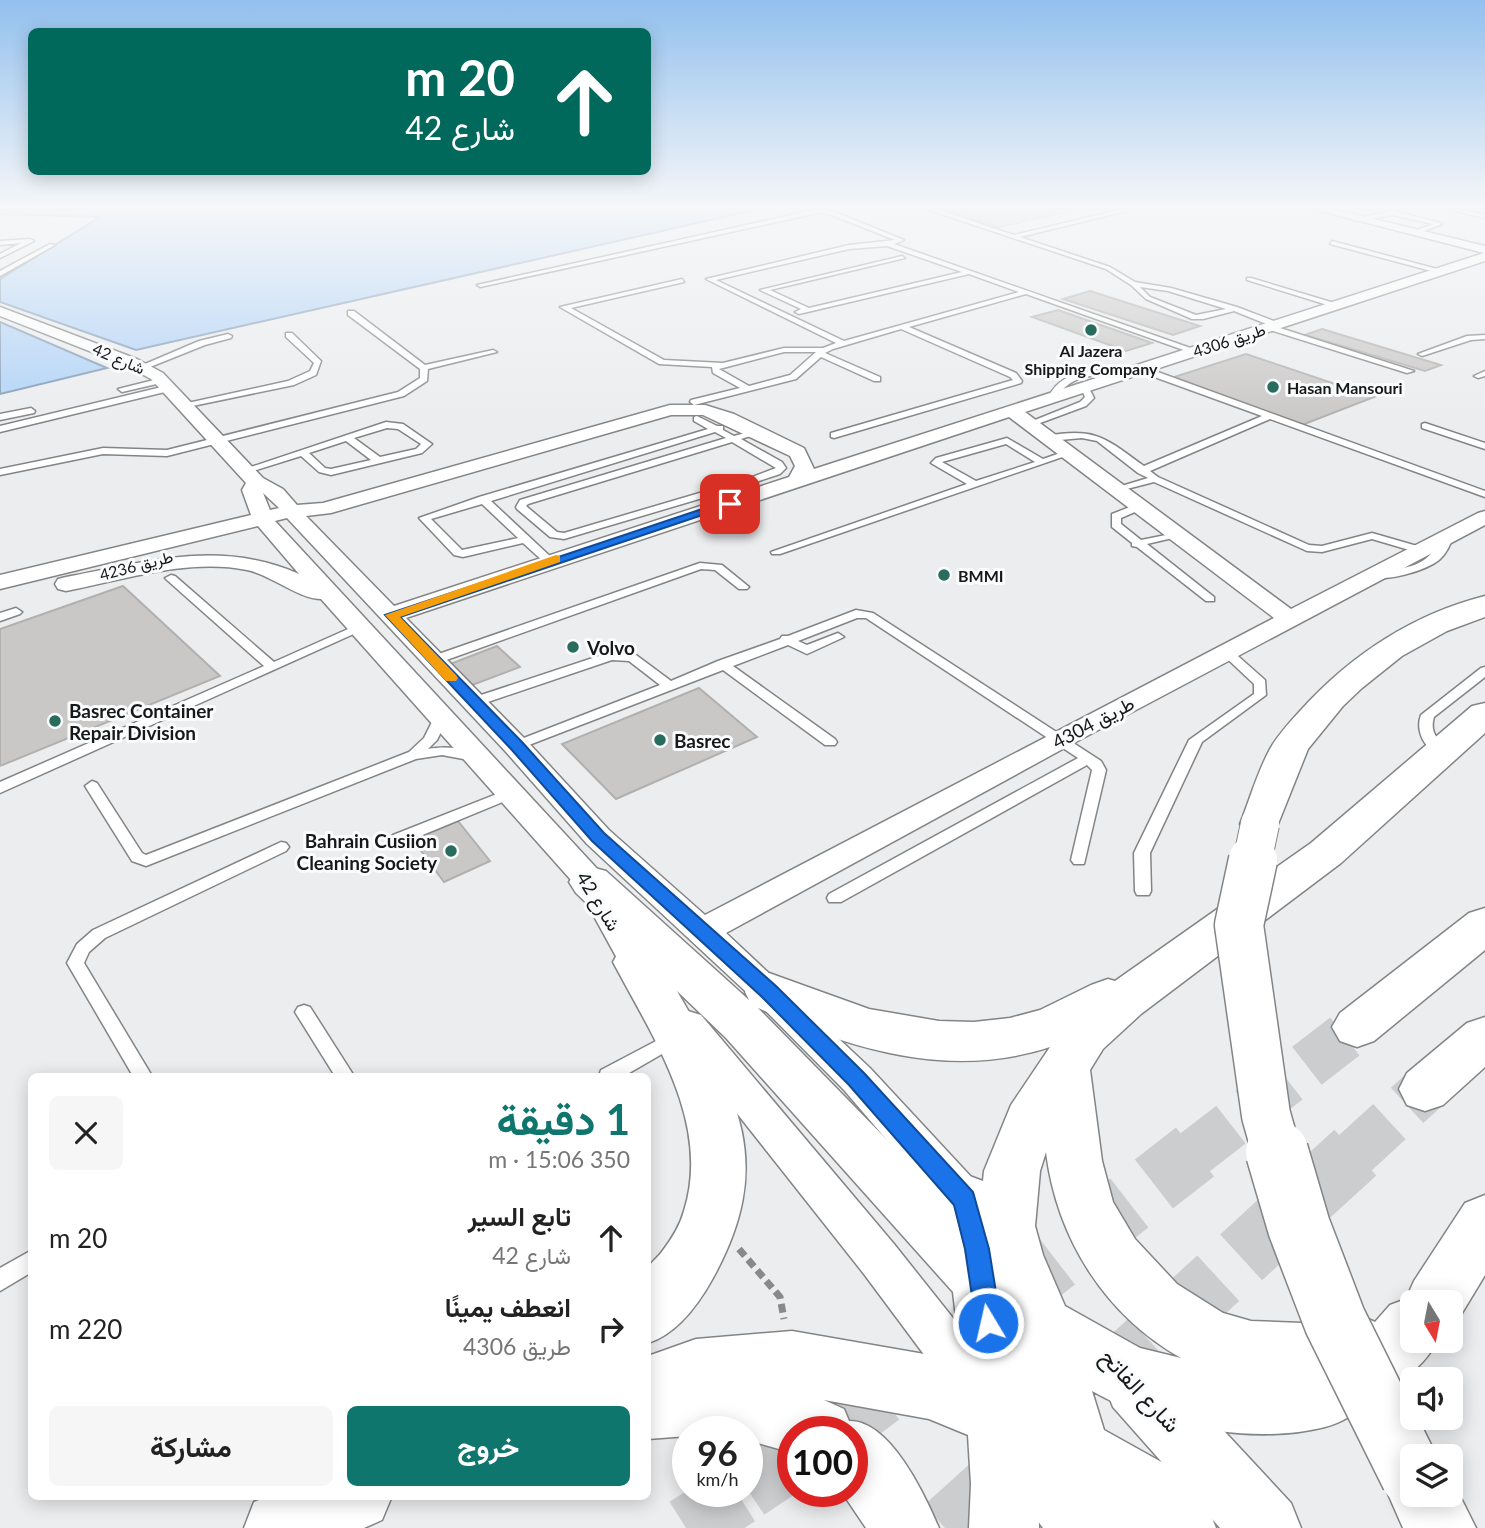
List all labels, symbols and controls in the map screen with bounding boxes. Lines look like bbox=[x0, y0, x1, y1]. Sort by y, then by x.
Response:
text: 20 m bbox=[405, 48, 515, 106]
icon: ahead bbox=[539, 56, 630, 147]
text: شارع 42 bbox=[405, 108, 515, 147]
street label: طريق 4306 bbox=[1190, 319, 1268, 363]
marker: Al Jazera Shipping Company bbox=[1083, 322, 1099, 338]
street label: شارع 42 bbox=[89, 339, 148, 380]
place label: Al Jazera Shipping Company bbox=[1025, 341, 1158, 378]
place label: Hasan Mansouri bbox=[1287, 378, 1403, 397]
marker: Hasan Mansouri bbox=[1265, 379, 1281, 395]
pin bbox=[700, 474, 760, 534]
icon: arrive bbox=[711, 485, 749, 523]
street label: طريق 4236 bbox=[97, 546, 175, 586]
place label: BMMI bbox=[958, 566, 1004, 585]
marker: BMMI bbox=[936, 567, 952, 583]
place label: Volvo bbox=[586, 636, 635, 659]
marker: Volvo bbox=[565, 639, 581, 655]
street label: طريق 4304 bbox=[1048, 691, 1138, 754]
place label: Basrec Container Repair Division bbox=[69, 699, 214, 744]
marker: Basrec Container Repair Division bbox=[47, 713, 63, 729]
place label: Basrec bbox=[674, 729, 730, 752]
marker: Basrec bbox=[652, 732, 668, 748]
place label: Bahrain Cusiion Cleaning Society bbox=[297, 829, 438, 874]
marker: Bahrain Cusiion Cleaning Society bbox=[443, 843, 459, 859]
street label: شارع 42 bbox=[570, 867, 626, 936]
text: 1 دقيقة bbox=[496, 1094, 630, 1144]
button: close bbox=[49, 1096, 123, 1170]
text: 350 m · 15:06 bbox=[488, 1145, 630, 1173]
text: تابع السير bbox=[468, 1200, 571, 1232]
icon: ahead bbox=[592, 1219, 630, 1257]
text: 20 m bbox=[49, 1222, 107, 1254]
text: شارع 42 bbox=[492, 1241, 571, 1269]
position arrow bbox=[951, 1286, 1025, 1360]
north arrow bbox=[1400, 1290, 1463, 1353]
map controls bbox=[1400, 1290, 1463, 1507]
text: انعطف يمينًا bbox=[445, 1291, 571, 1323]
icon: right bbox=[592, 1310, 630, 1348]
text: 220 m bbox=[49, 1313, 122, 1345]
text: طريق 4306 bbox=[463, 1332, 571, 1360]
street label: شارع الفاتح bbox=[1093, 1342, 1187, 1440]
button: sound bbox=[1400, 1367, 1463, 1430]
button: مشاركة bbox=[49, 1406, 333, 1486]
button: خروج bbox=[347, 1406, 630, 1486]
speed limit sign: 100 bbox=[777, 1416, 868, 1507]
text: 96 bbox=[697, 1431, 738, 1473]
button: layers bbox=[1400, 1444, 1463, 1507]
text: km/h bbox=[696, 1468, 739, 1490]

